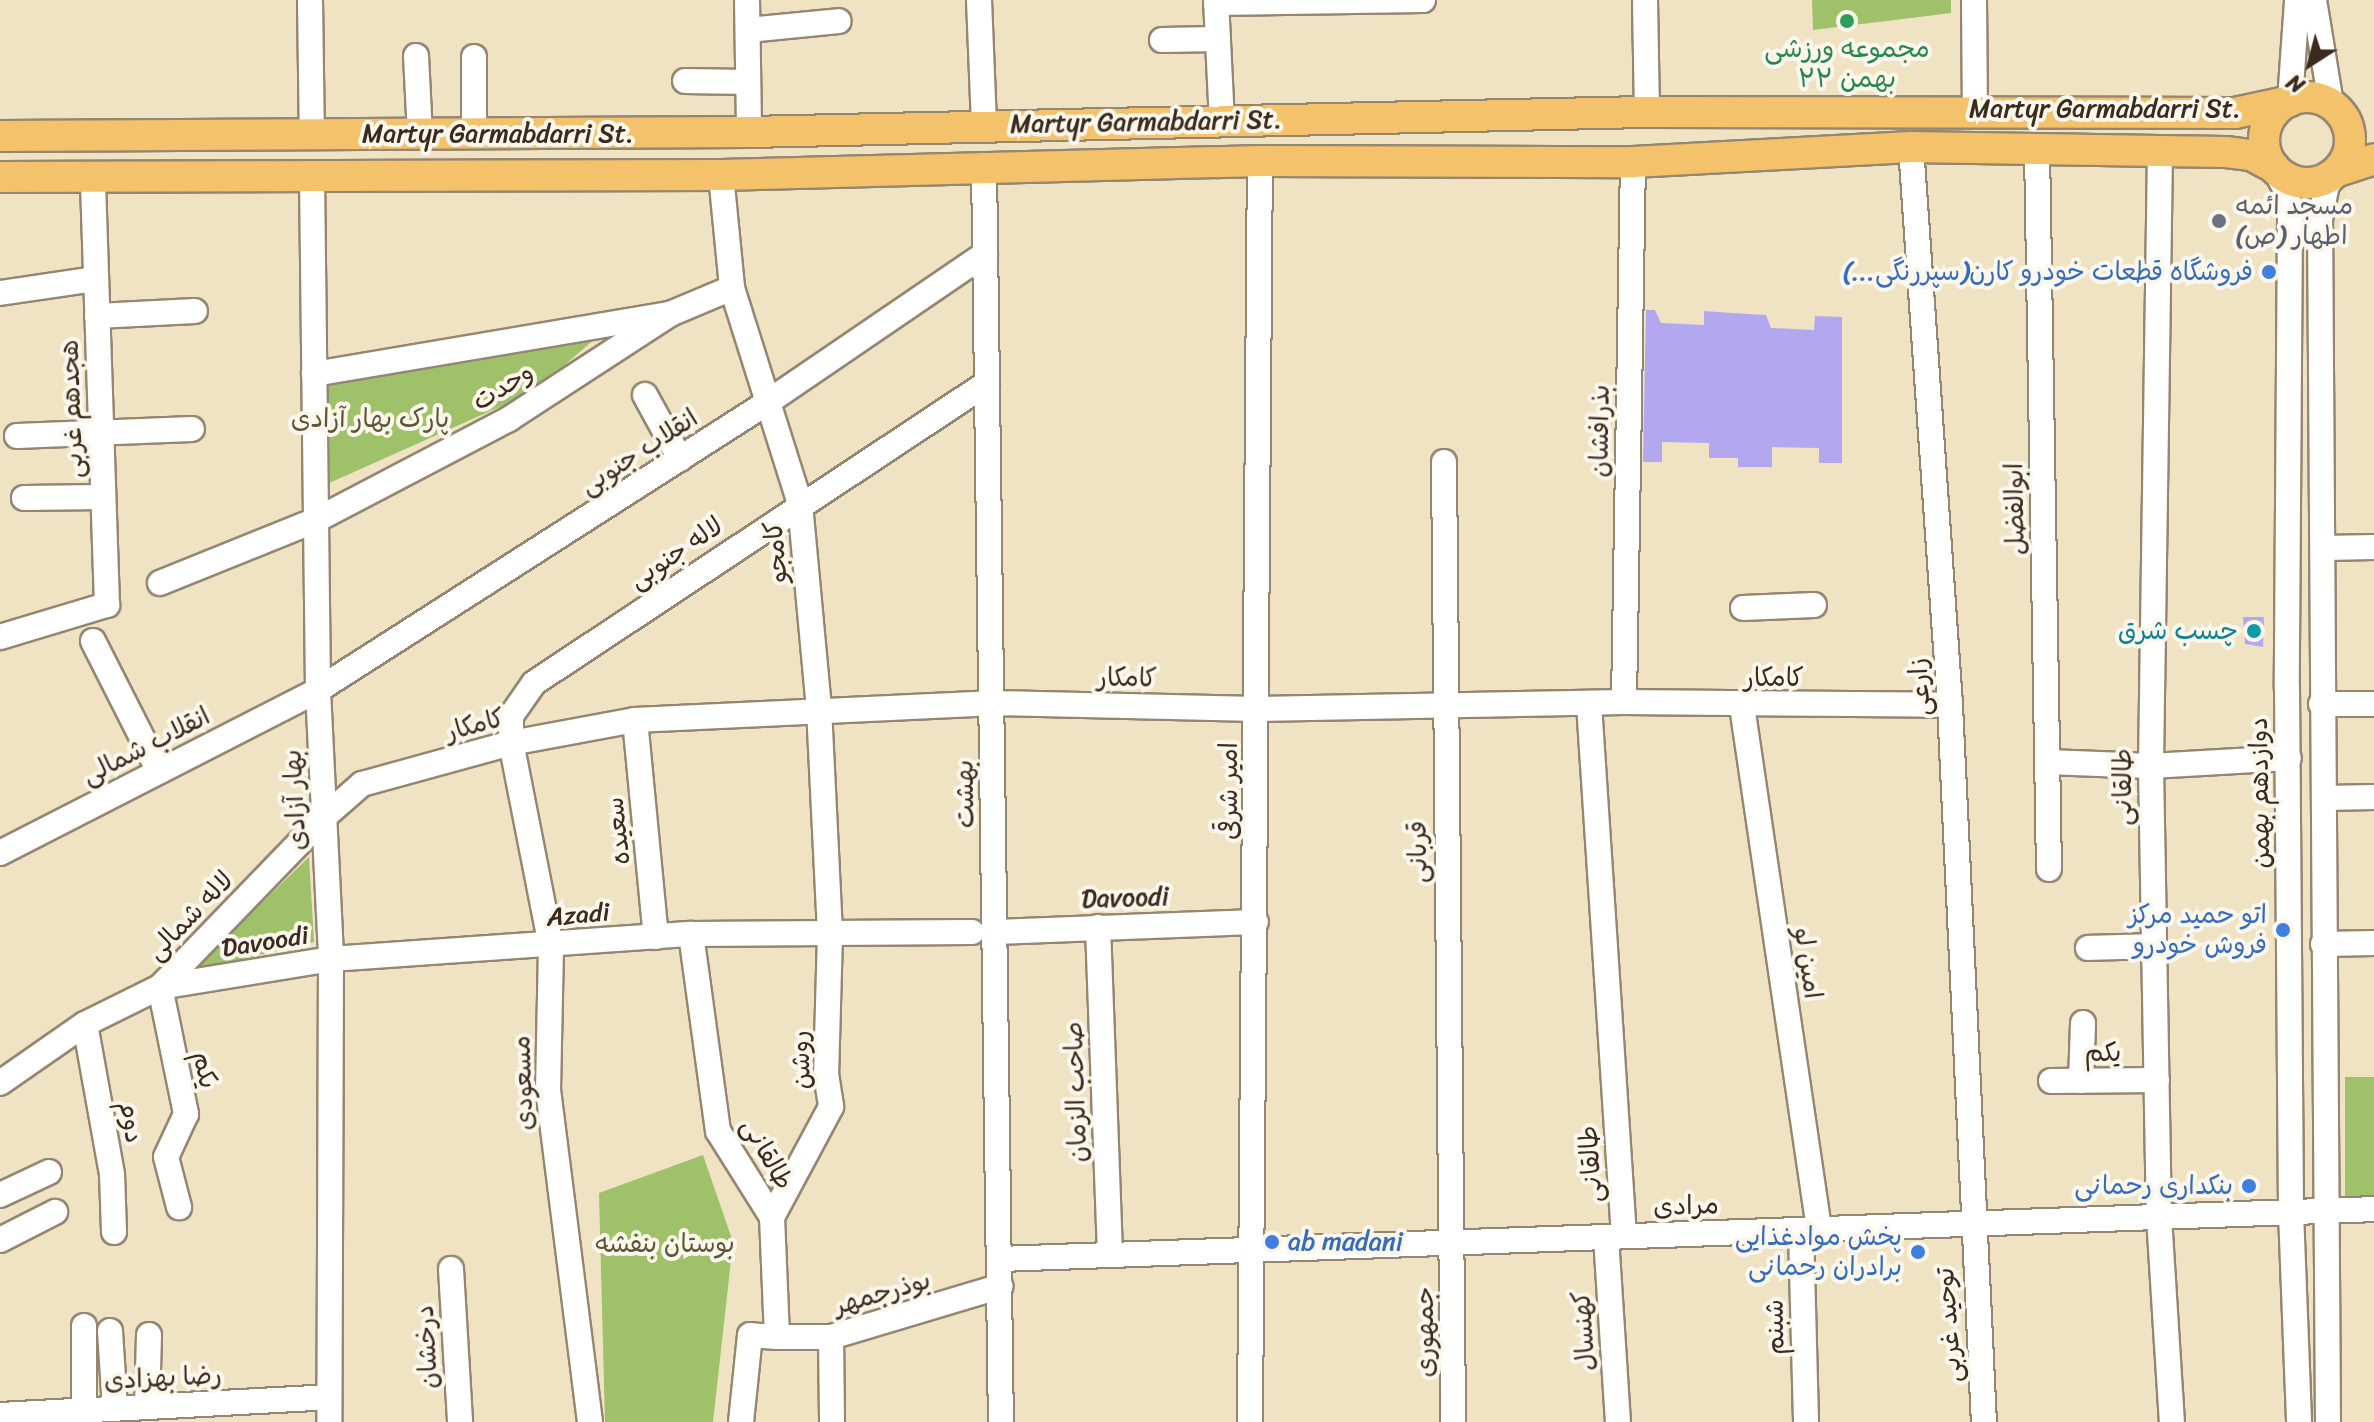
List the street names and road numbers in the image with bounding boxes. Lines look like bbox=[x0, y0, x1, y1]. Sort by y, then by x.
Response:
street label: Martyr Garmabdarri St. bbox=[1969, 93, 2241, 125]
street label: Martyr Garmabdarri St. bbox=[1010, 104, 1282, 140]
street label: Martyr Garmabdarri St. bbox=[362, 118, 634, 150]
street label: هجدهم غربی bbox=[54, 339, 90, 479]
street label: وحدت bbox=[467, 357, 539, 417]
street label: بذرافشان bbox=[1584, 384, 1616, 478]
street label: انقلاب جنوبی bbox=[574, 402, 704, 502]
street label: ابوالفضل bbox=[1999, 462, 2031, 556]
street label: لاله جنوبی bbox=[623, 510, 729, 596]
street label: کامجو bbox=[758, 520, 794, 584]
street label: زارعی bbox=[1902, 657, 1938, 717]
street label: کامکار bbox=[1097, 662, 1157, 694]
street label: کامکار bbox=[1744, 662, 1804, 694]
street label: انقلاب شمالی bbox=[77, 700, 215, 792]
street label: کامکار bbox=[442, 702, 508, 748]
street label: دوازدهم بهمن bbox=[2243, 717, 2277, 869]
street label: امیر شرقی bbox=[1213, 742, 1245, 840]
street label: طالقانی bbox=[2107, 748, 2139, 826]
street label: بهار آزادی bbox=[277, 749, 313, 851]
street label: بهشت bbox=[949, 759, 981, 829]
street label: سعیده bbox=[599, 796, 637, 866]
street label: قربانی bbox=[1402, 820, 1434, 884]
street label: لاله شمالی bbox=[140, 865, 240, 967]
street label: Davoodi bbox=[1081, 881, 1169, 915]
street label: Azadi bbox=[545, 897, 611, 933]
street label: Davoodi bbox=[219, 920, 311, 964]
street label: امین لو bbox=[1788, 925, 1828, 1001]
street label: صاحب الزمان bbox=[1058, 1021, 1094, 1163]
street label: روشن bbox=[784, 1030, 818, 1090]
street label: مسعودی bbox=[506, 1035, 540, 1131]
street label: یکم bbox=[2085, 1037, 2121, 1069]
street label: یکم bbox=[186, 1049, 224, 1091]
street label: دوم bbox=[112, 1098, 150, 1146]
street label: طالقانی bbox=[734, 1113, 800, 1195]
street label: طالقانی bbox=[1573, 1124, 1609, 1204]
street label: مرادی bbox=[1653, 1189, 1719, 1223]
street label: بوذرجمهر bbox=[830, 1264, 934, 1322]
street label: توحید غربی bbox=[1929, 1266, 1969, 1384]
street label: جمهوری bbox=[1409, 1287, 1441, 1377]
street label: کهنسال bbox=[1566, 1290, 1602, 1372]
street label: شبنم bbox=[1759, 1299, 1791, 1355]
street label: درخشان bbox=[409, 1304, 445, 1390]
street label: رضا بهزادی bbox=[103, 1359, 223, 1397]

